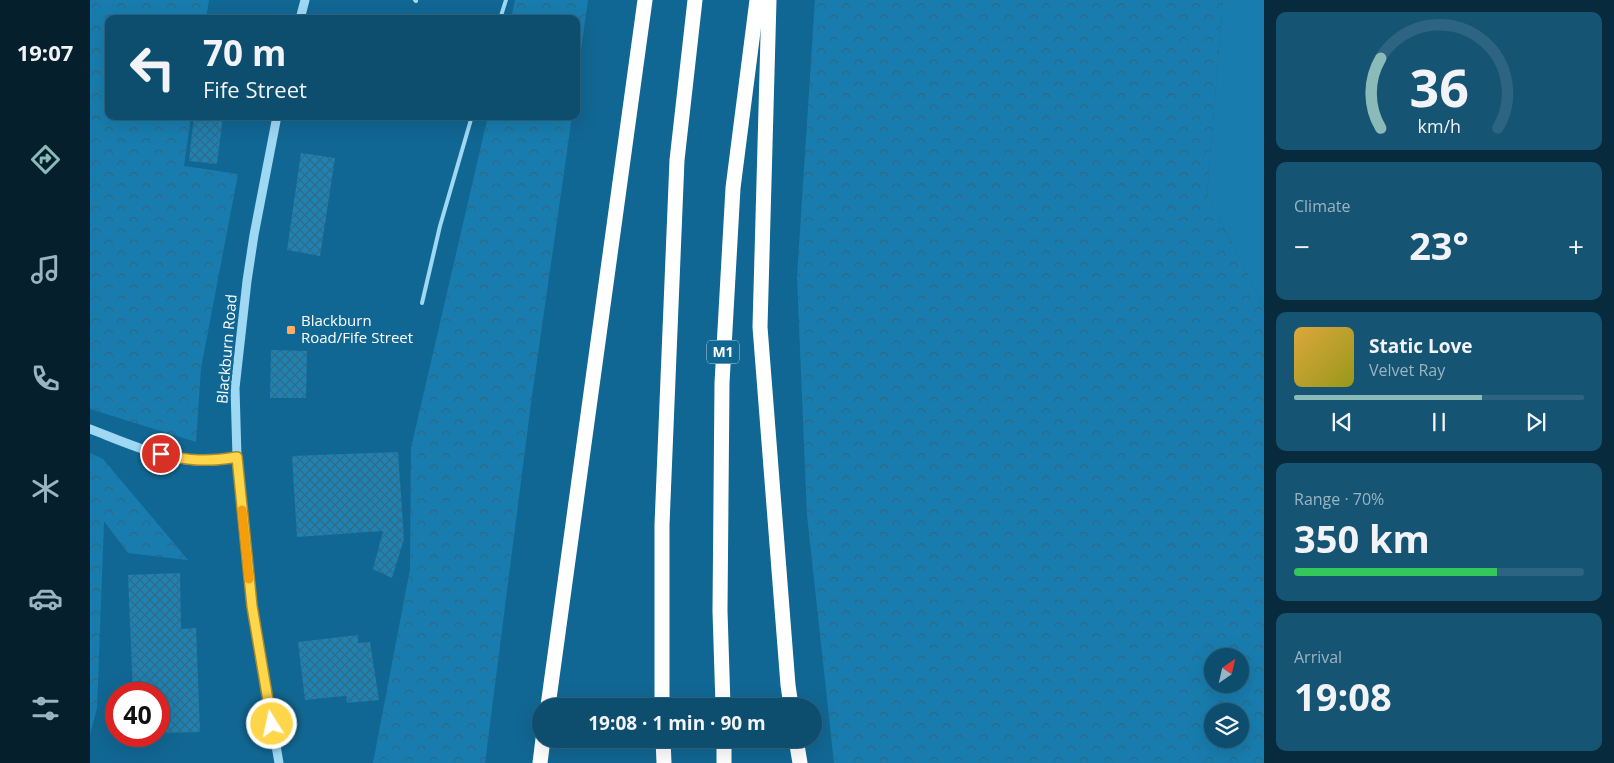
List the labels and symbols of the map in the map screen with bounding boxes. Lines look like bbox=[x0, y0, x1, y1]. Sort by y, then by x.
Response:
street label: Blackburn Road bbox=[211, 293, 241, 405]
place label: Blackburn Road/Fife Street bbox=[301, 310, 413, 347]
marker: Blackburn Road/Fife Street bbox=[285, 324, 297, 336]
road number: M1 bbox=[707, 341, 739, 364]
pin bbox=[140, 433, 182, 475]
north arrow bbox=[1204, 648, 1249, 692]
speed limit sign: 40 bbox=[105, 682, 170, 747]
position arrow bbox=[245, 697, 297, 749]

